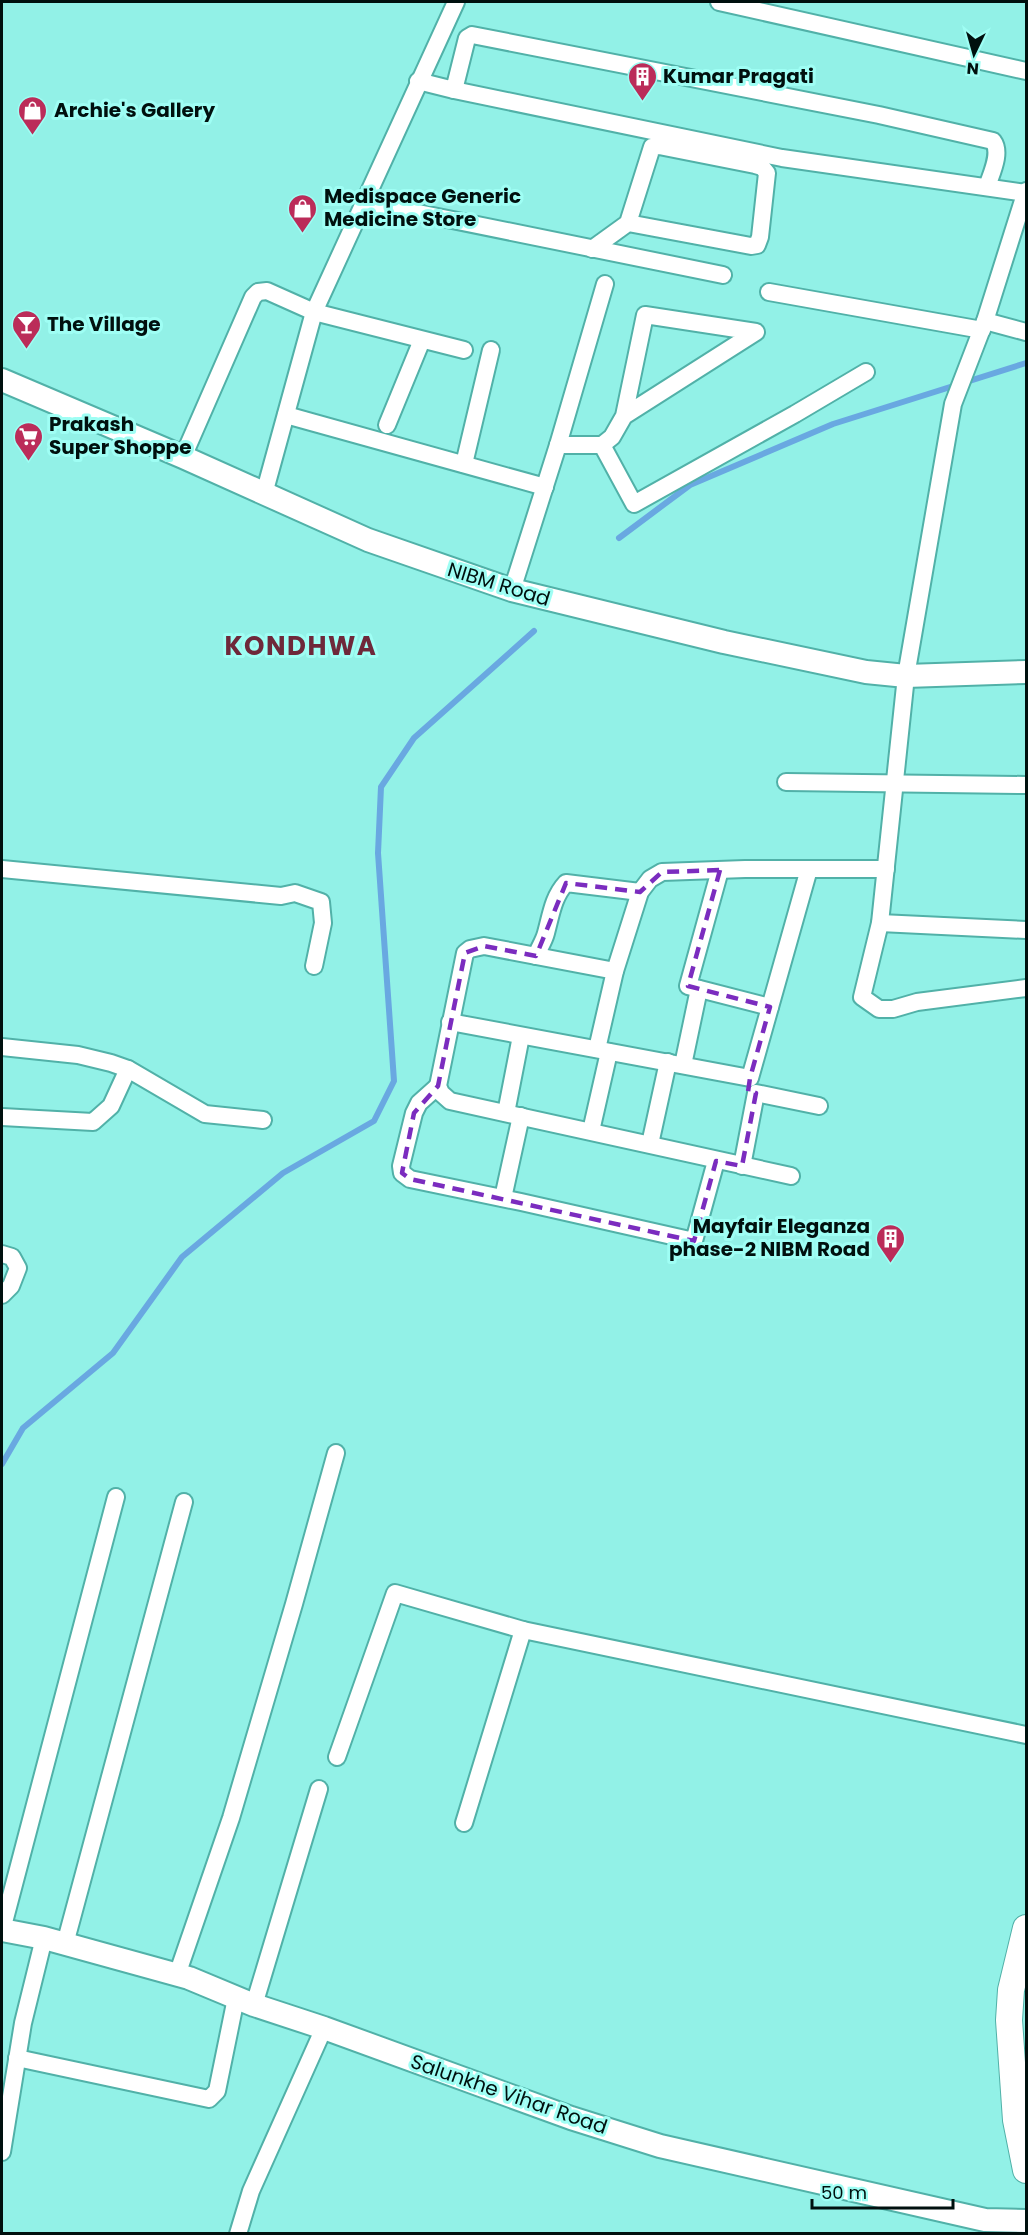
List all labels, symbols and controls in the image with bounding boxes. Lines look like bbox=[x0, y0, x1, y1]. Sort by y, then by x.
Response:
north arrow bbox=[944, 24, 1004, 84]
text: N bbox=[966, 56, 980, 80]
building icon: Kumar Pragati bbox=[626, 60, 658, 102]
place label: Kumar Pragati bbox=[663, 62, 814, 90]
shop icon: Archie's Gallery bbox=[17, 94, 49, 136]
place label: Archie's Gallery bbox=[54, 96, 215, 124]
place label: Medispace Generic Medicine Store bbox=[324, 182, 521, 233]
shop icon: Medispace Generic Medicine Store bbox=[287, 192, 319, 234]
bar icon: The Village bbox=[10, 308, 42, 350]
place label: The Village bbox=[47, 310, 161, 338]
place label: Prakash Super Shoppe bbox=[49, 410, 191, 461]
supermarket icon: Prakash Super Shoppe bbox=[12, 420, 44, 462]
street label: NIBM Road bbox=[444, 555, 554, 613]
district label: KONDHWA bbox=[224, 628, 378, 664]
place label: Mayfair Eleganza phase-2 NIBM Road bbox=[669, 1212, 870, 1263]
building icon: Mayfair Eleganza phase-2 NIBM Road bbox=[875, 1222, 907, 1264]
street label: Salunkhe Vihar Road bbox=[407, 2047, 611, 2141]
scale bar bbox=[812, 2172, 953, 2210]
text: 50 m bbox=[821, 2180, 867, 2205]

